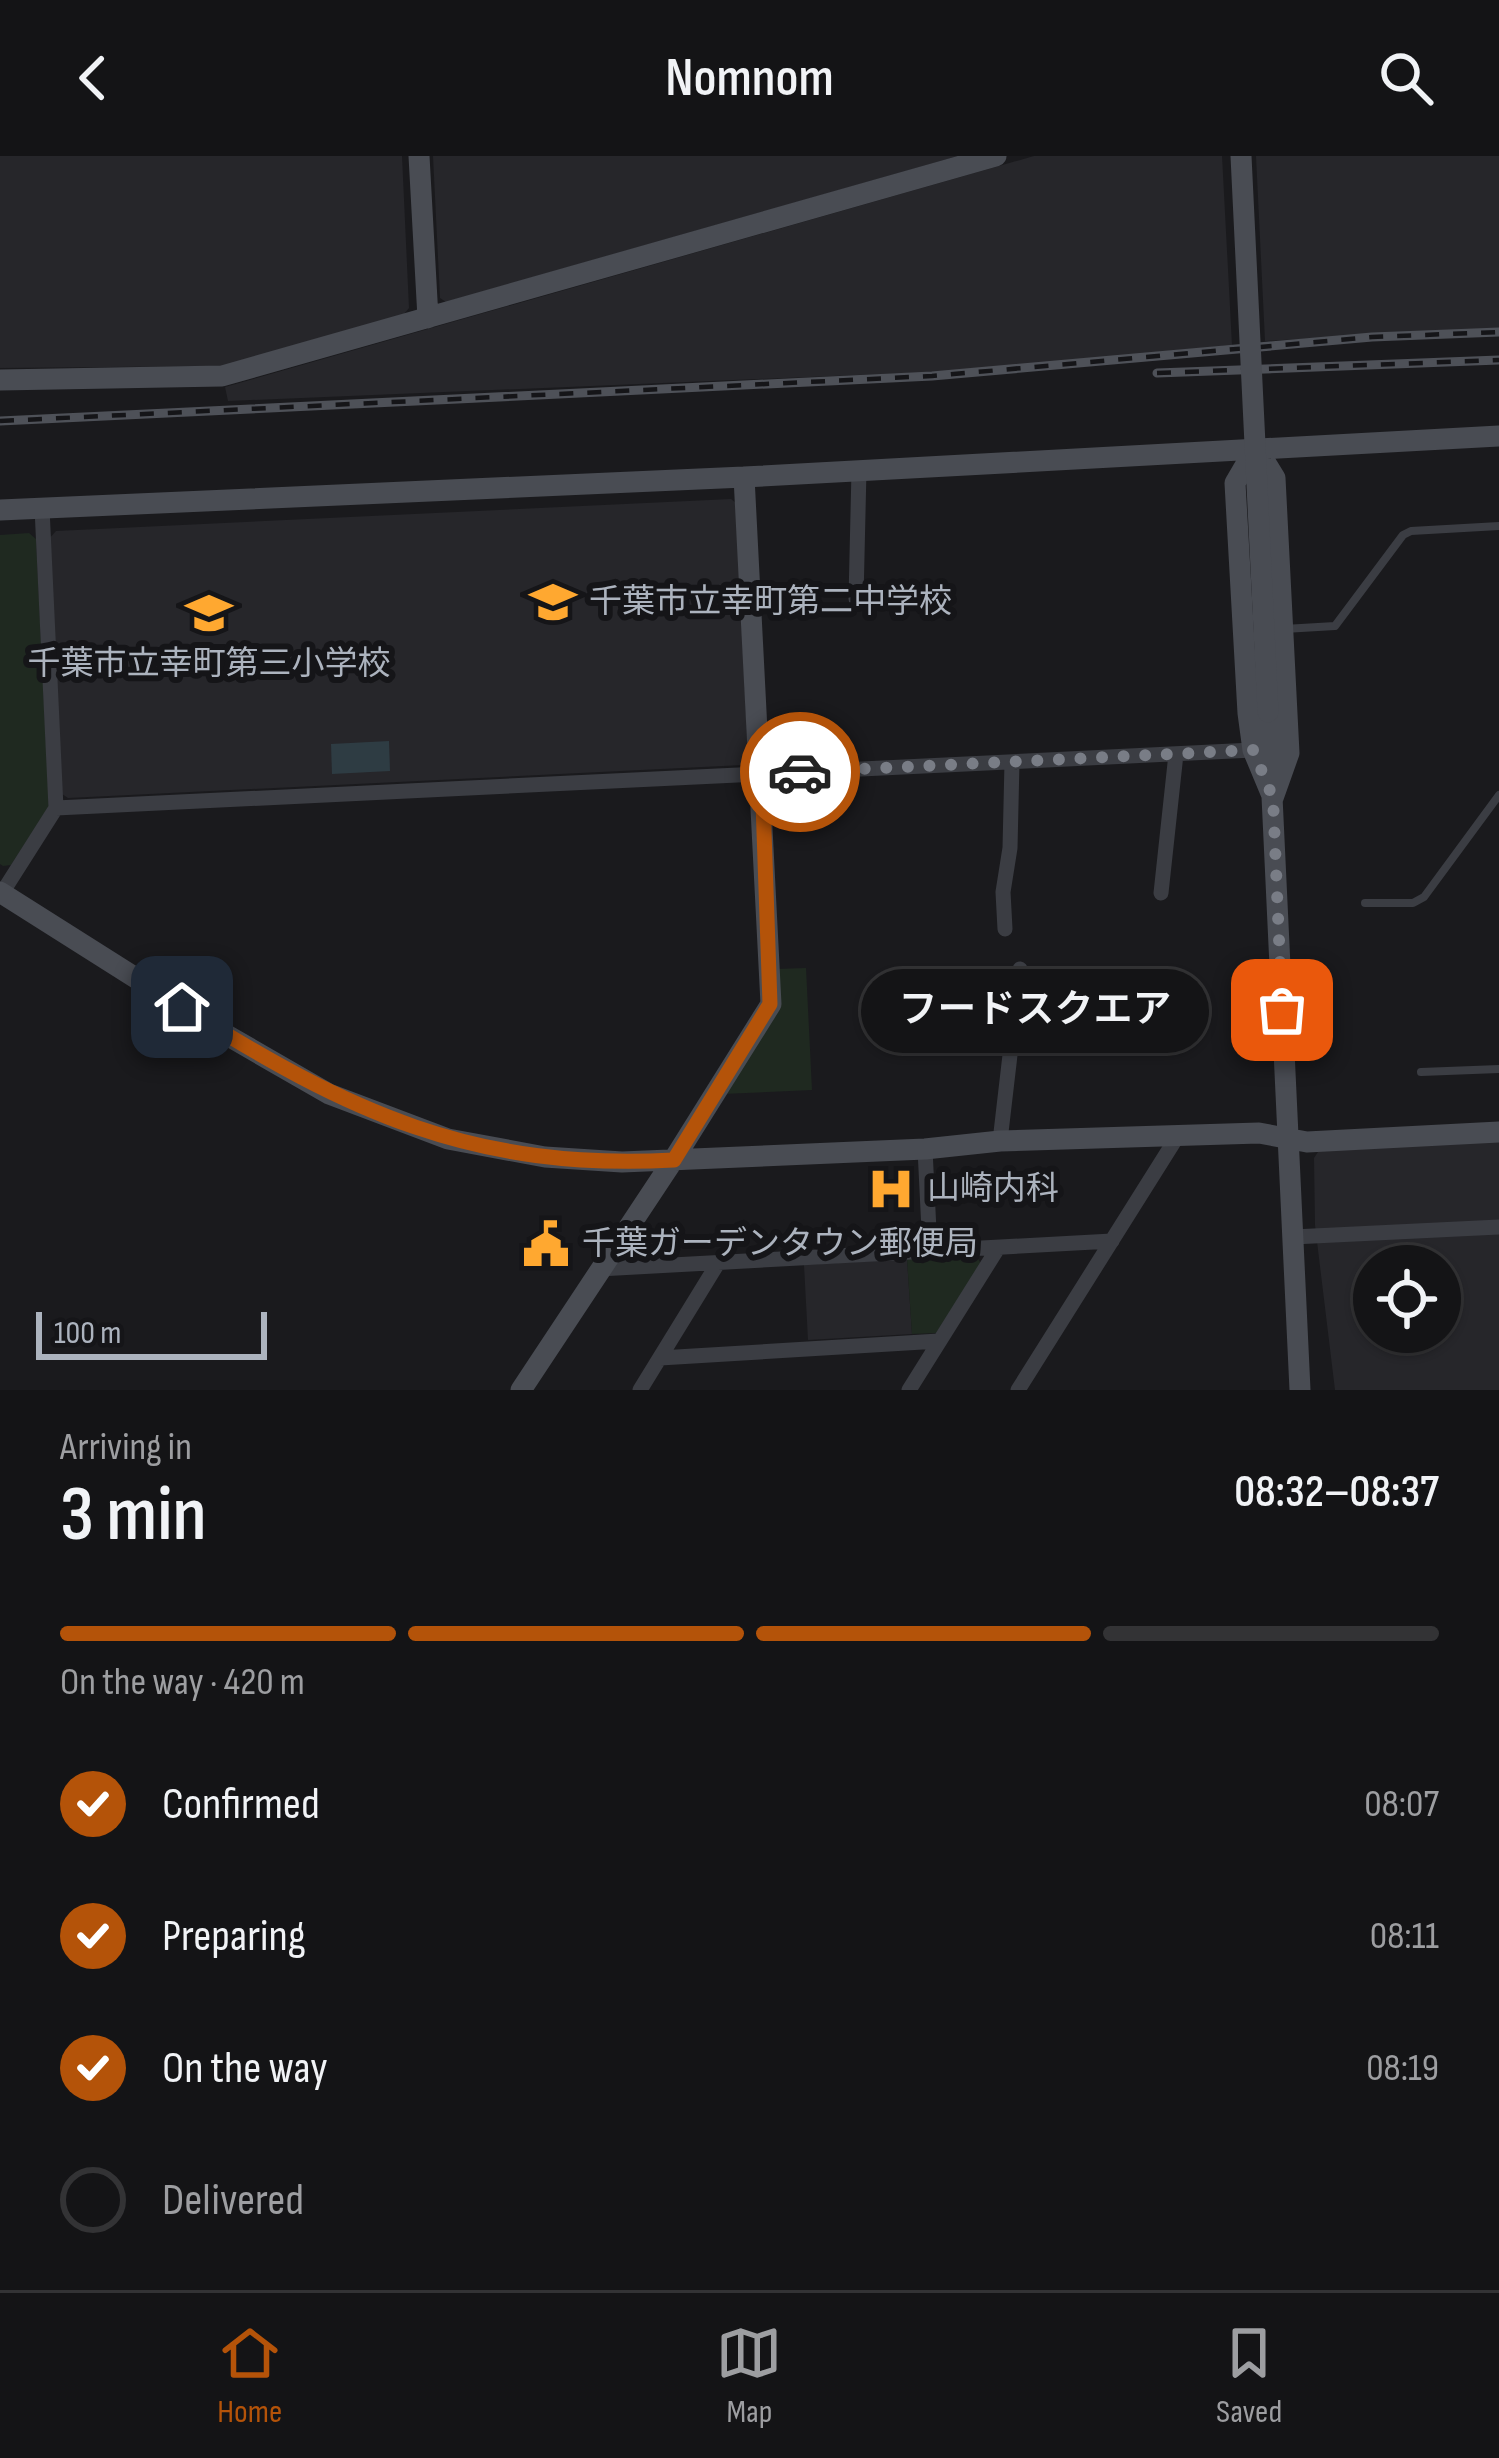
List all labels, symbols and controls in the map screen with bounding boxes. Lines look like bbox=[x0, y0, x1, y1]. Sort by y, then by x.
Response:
icon: back bbox=[60, 45, 126, 111]
icon: search bbox=[1373, 45, 1439, 111]
text: Nomnom bbox=[665, 46, 834, 111]
school or university icon: 千葉市立幸町第二中学校 bbox=[528, 577, 578, 627]
place label: 千葉市立幸町第二中学校 bbox=[589, 582, 952, 622]
school or university icon: 千葉市立幸町第三小学校 bbox=[184, 588, 234, 638]
place label: 千葉市立幸町第三小学校 bbox=[28, 644, 391, 684]
courier bbox=[740, 712, 860, 832]
icon: car bbox=[767, 739, 833, 805]
pin bbox=[131, 956, 233, 1058]
pin bbox=[1231, 959, 1333, 1061]
callout: フードスクエア bbox=[862, 968, 1210, 1052]
icon: home bbox=[149, 974, 215, 1040]
icon: bag bbox=[1249, 977, 1315, 1043]
text: フードスクエア bbox=[898, 987, 1172, 1034]
hospital icon: 山崎内科 bbox=[866, 1164, 916, 1214]
place label: 山崎内科 bbox=[927, 1169, 1059, 1209]
public building icon: 千葉ガーデンタウン郵便局 bbox=[521, 1219, 571, 1269]
place label: 千葉ガーデンタウン郵便局 bbox=[582, 1224, 978, 1264]
map controls bbox=[1353, 1245, 1461, 1353]
button: locate bbox=[1353, 1245, 1461, 1353]
scale bar bbox=[36, 1306, 267, 1359]
text: 100 m bbox=[54, 1313, 121, 1353]
text: Arriving in bbox=[60, 1424, 192, 1471]
text: 08:32–08:37 bbox=[1234, 1465, 1439, 1520]
text: 3 min bbox=[60, 1469, 207, 1562]
text: On the way · 420 m bbox=[60, 1659, 305, 1706]
icon: check bbox=[60, 1771, 126, 1837]
text: Confirmed bbox=[162, 1777, 320, 1832]
text: 08:07 bbox=[1364, 1781, 1439, 1828]
icon: check bbox=[60, 1903, 126, 1969]
text: Preparing bbox=[162, 1909, 306, 1964]
text: 08:11 bbox=[1370, 1913, 1439, 1960]
icon: check bbox=[60, 2035, 126, 2101]
text: On the way bbox=[162, 2041, 328, 2096]
text: 08:19 bbox=[1366, 2045, 1439, 2092]
text: Delivered bbox=[162, 2173, 304, 2228]
tab: Home bbox=[217, 2320, 283, 2432]
tab: Map bbox=[716, 2320, 782, 2432]
tab: Saved bbox=[1216, 2320, 1282, 2432]

